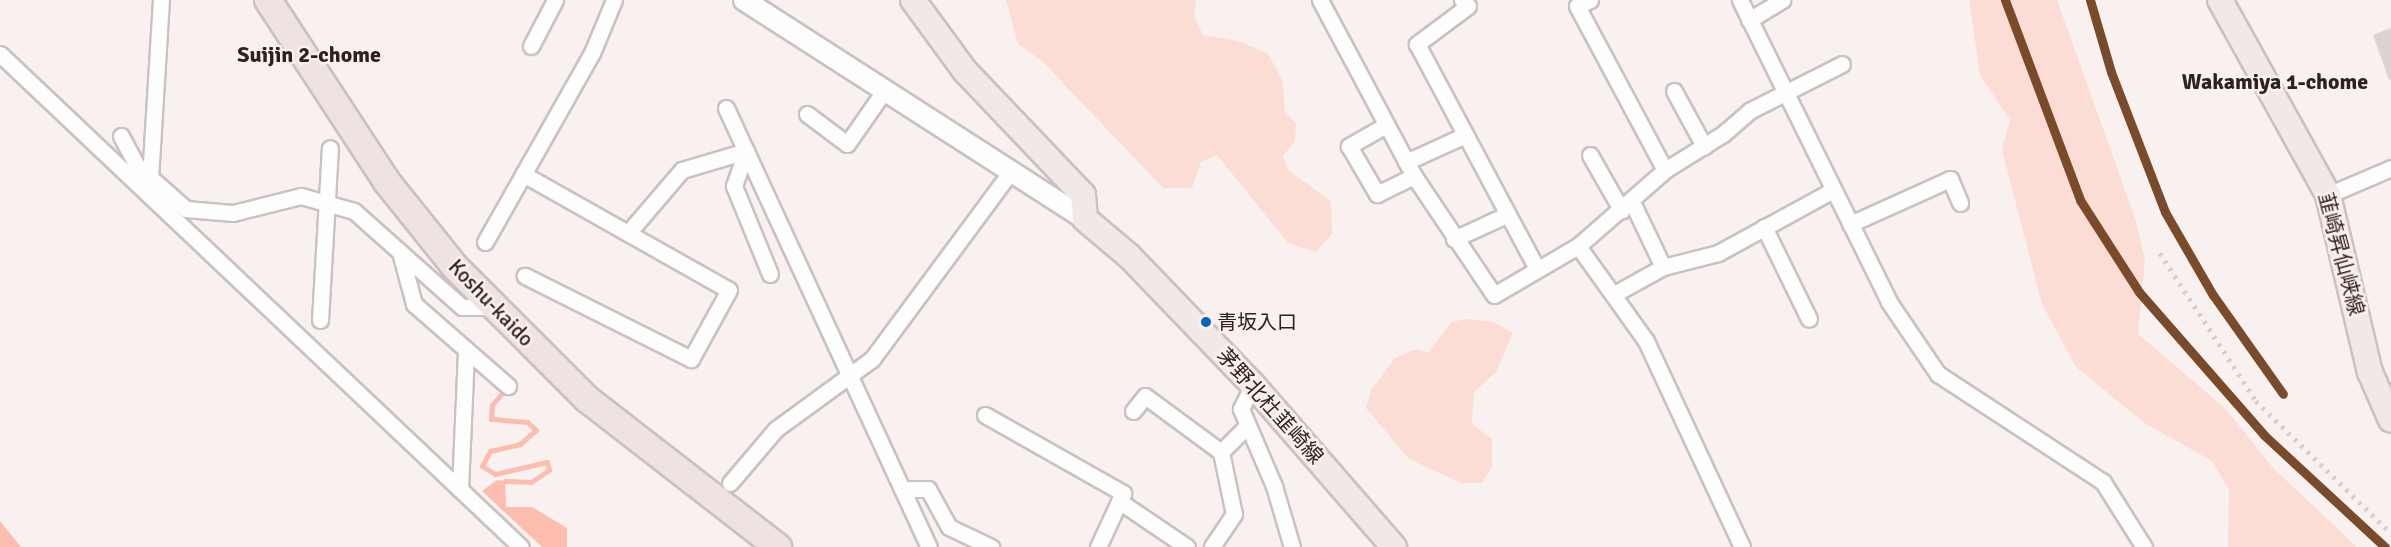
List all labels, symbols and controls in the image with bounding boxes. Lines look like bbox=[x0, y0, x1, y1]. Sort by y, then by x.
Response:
district label: Suijin 2-chome bbox=[237, 42, 381, 68]
district label: Wakamiya 1-chome bbox=[2182, 69, 2368, 95]
street label: 韮崎昇仙峡線 bbox=[2313, 190, 2369, 318]
street label: Koshu-kaido bbox=[443, 254, 539, 352]
place label: 青坂入口 bbox=[1217, 310, 1297, 334]
marker: 青坂入口 bbox=[1200, 316, 1212, 328]
street label: 茅野北杜韮崎線 bbox=[1211, 343, 1329, 469]

